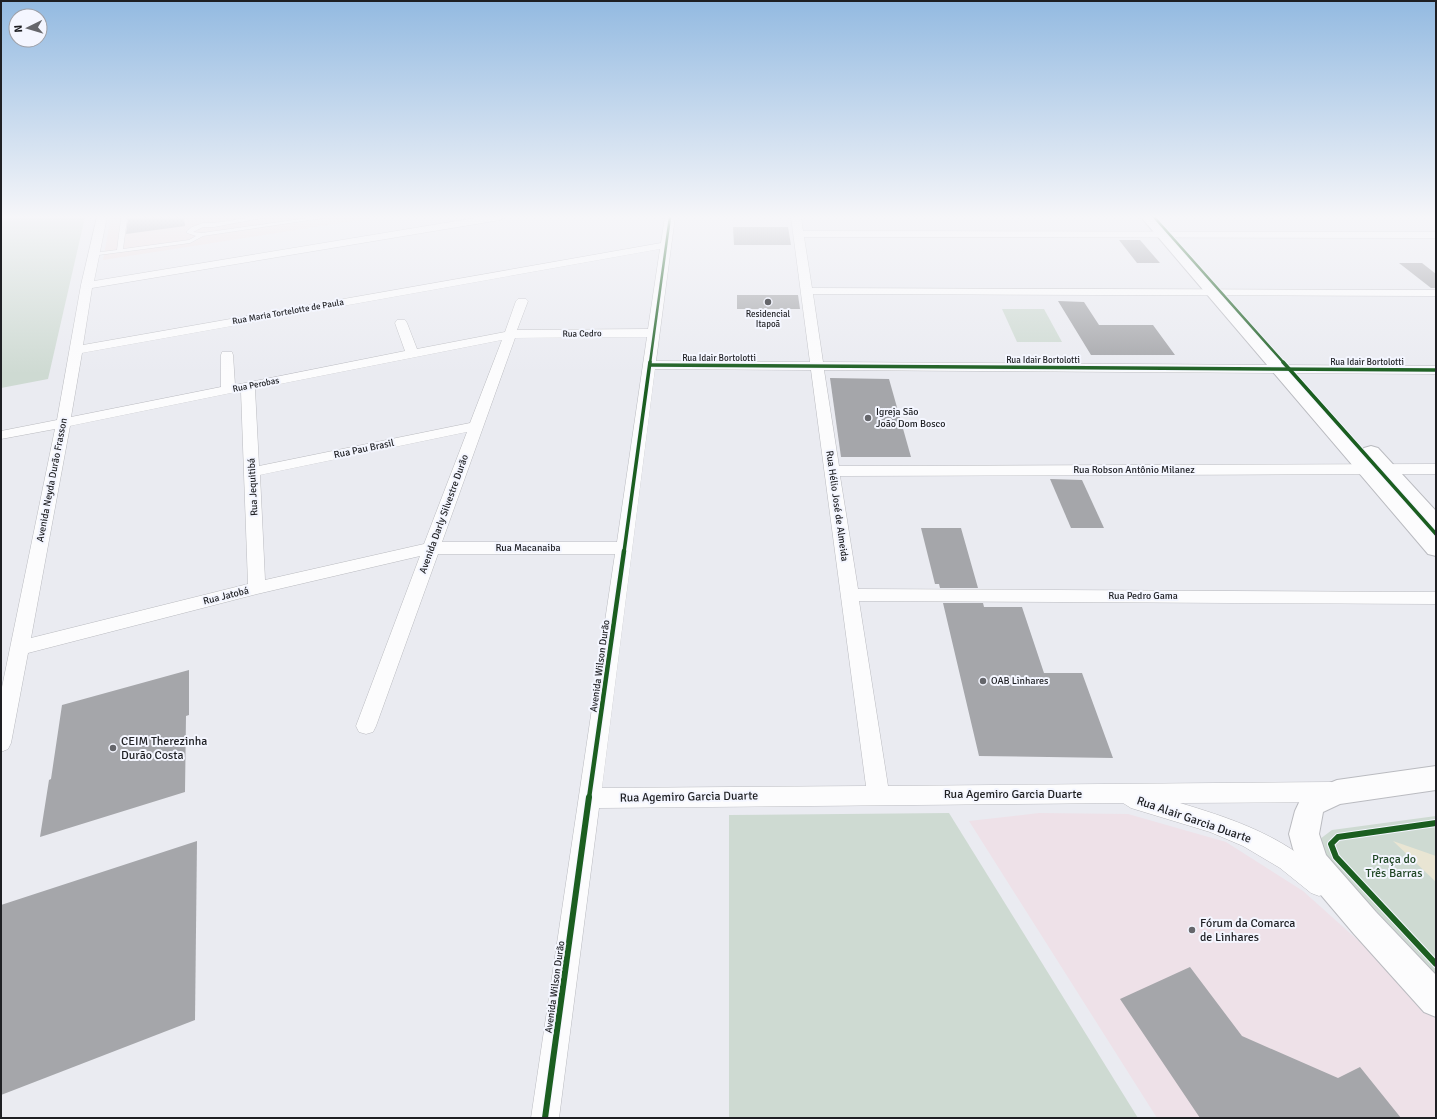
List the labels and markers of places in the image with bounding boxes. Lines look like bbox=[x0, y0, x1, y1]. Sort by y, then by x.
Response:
marker: Residencial Itapoã bbox=[763, 297, 773, 307]
place label: Residencial Itapoã bbox=[746, 309, 791, 330]
place label: Igreja São João Dom Bosco bbox=[876, 406, 945, 430]
marker: Igreja São João Dom Bosco bbox=[863, 413, 873, 423]
place label: OAB Linhares bbox=[991, 675, 1049, 687]
marker: OAB Linhares bbox=[978, 676, 988, 686]
place label: CEIM Therezinha Durão Costa bbox=[121, 734, 207, 763]
marker: CEIM Therezinha Durão Costa bbox=[108, 743, 118, 753]
place label: Fórum da Comarca de Linhares bbox=[1200, 916, 1295, 945]
marker: Fórum da Comarca de Linhares bbox=[1187, 925, 1197, 935]

